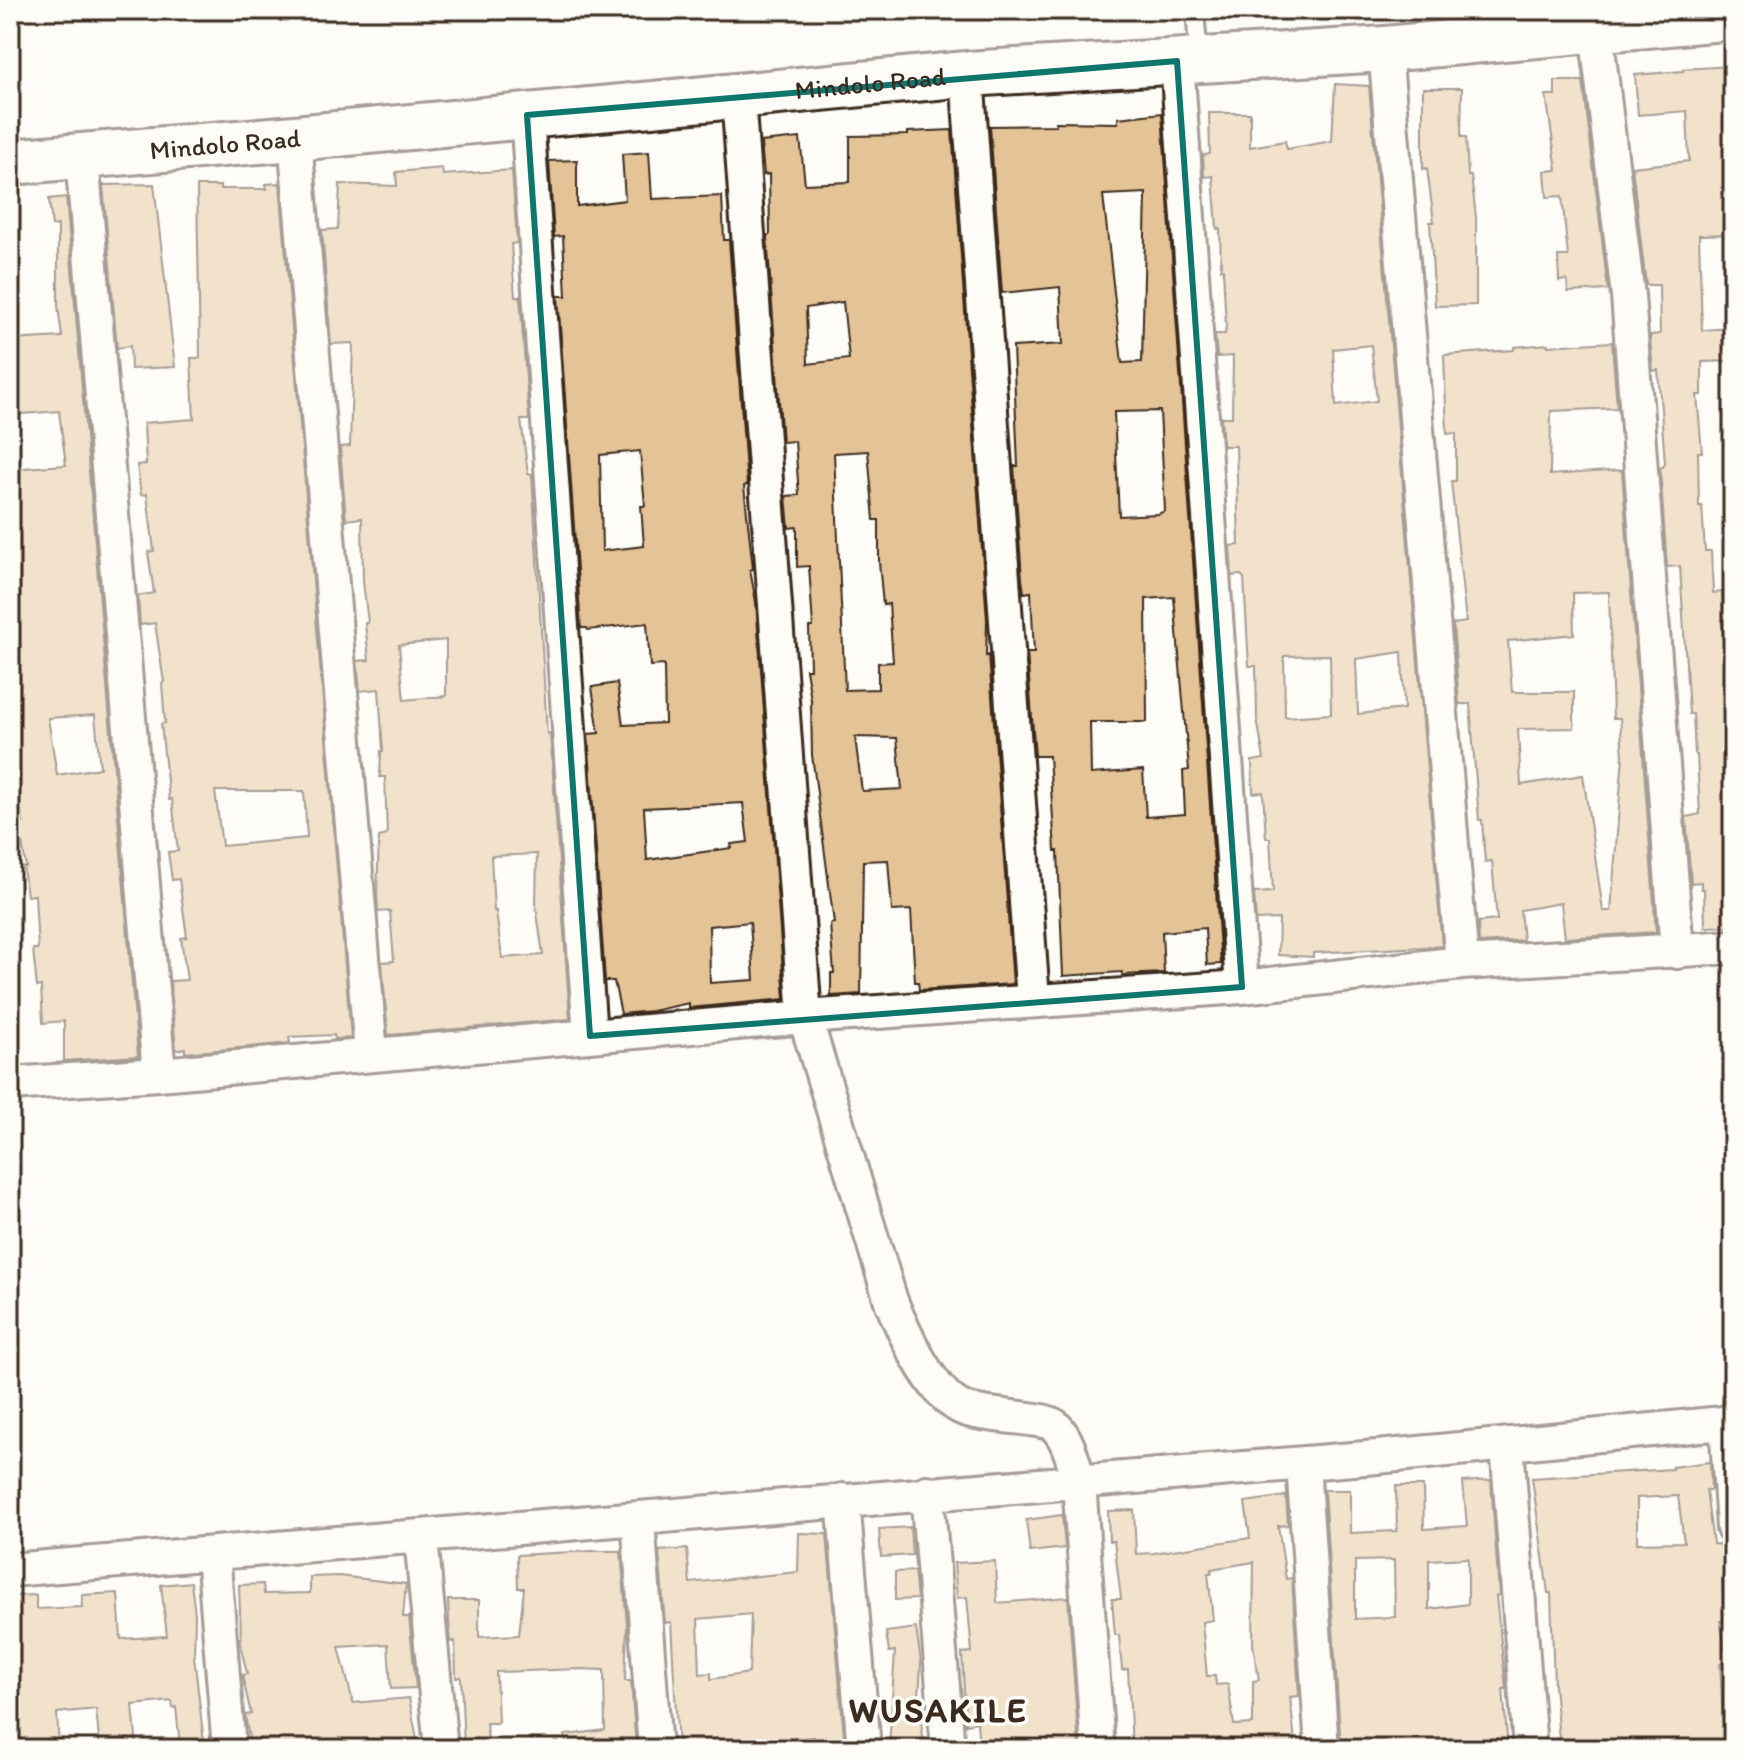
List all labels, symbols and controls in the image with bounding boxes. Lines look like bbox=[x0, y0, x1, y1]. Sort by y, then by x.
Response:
street label: Mindolo Road bbox=[794, 60, 948, 106]
street label: Mindolo Road bbox=[148, 122, 303, 166]
district label: WUSAKILE bbox=[849, 1690, 1027, 1731]

